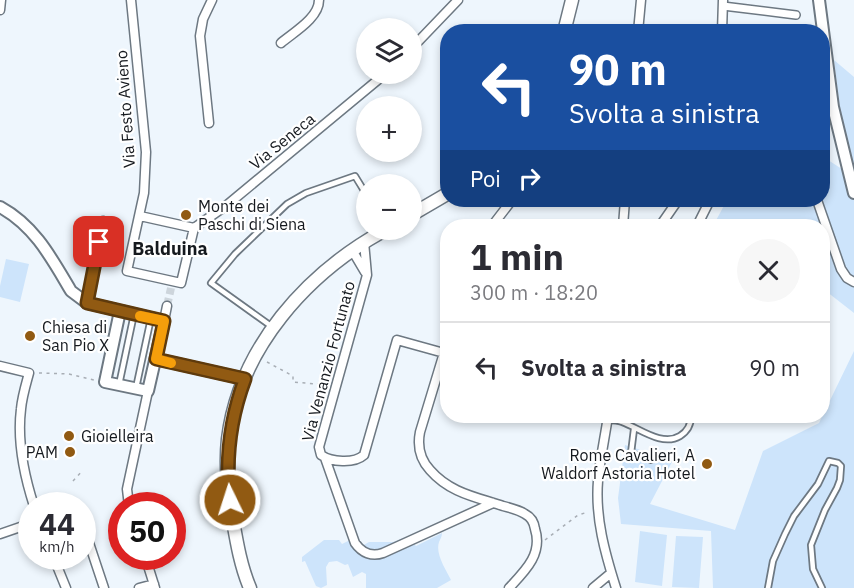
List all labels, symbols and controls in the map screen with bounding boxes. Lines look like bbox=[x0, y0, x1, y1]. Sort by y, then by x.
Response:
map controls bbox=[356, 18, 422, 240]
button: layers bbox=[356, 18, 422, 84]
text: 90 m bbox=[569, 42, 667, 97]
icon: left bbox=[470, 48, 548, 126]
street label: Via Festo Avieno bbox=[111, 49, 139, 169]
text: Svolta a sinistra bbox=[569, 95, 760, 130]
button: + bbox=[356, 96, 422, 162]
street label: Via Seneca bbox=[245, 108, 319, 174]
icon: right bbox=[513, 162, 546, 195]
text: Poi bbox=[470, 164, 501, 193]
button: − bbox=[356, 174, 422, 240]
place label: Monte dei Paschi di Siena bbox=[198, 196, 306, 234]
marker: Monte dei Paschi di Siena bbox=[179, 208, 193, 222]
pin bbox=[73, 216, 124, 267]
icon: arrive bbox=[82, 225, 115, 258]
text: 1 min bbox=[470, 233, 564, 280]
district label: Balduina bbox=[132, 237, 208, 260]
button: close bbox=[737, 239, 800, 302]
street label: Via Venanzio Fortunato bbox=[297, 279, 359, 443]
text: 300 m · 18:20 bbox=[470, 279, 598, 306]
place label: Chiesa di San Pio X bbox=[42, 317, 109, 355]
marker: Chiesa di San Pio X bbox=[23, 329, 37, 343]
icon: left bbox=[470, 351, 503, 384]
text: Svolta a sinistra bbox=[521, 353, 686, 382]
text: 90 m bbox=[749, 353, 800, 382]
place label: Gioielleira bbox=[81, 426, 154, 446]
marker: Gioielleira bbox=[62, 429, 76, 443]
place label: PAM bbox=[26, 442, 58, 462]
marker: PAM bbox=[63, 445, 77, 459]
place label: Rome Cavalieri, A Waldorf Astoria Hotel bbox=[541, 445, 695, 483]
marker: Rome Cavalieri, A Waldorf Astoria Hotel bbox=[700, 457, 714, 471]
position arrow bbox=[198, 468, 262, 532]
speed limit sign: 50 bbox=[108, 492, 186, 570]
text: 44 bbox=[39, 504, 75, 543]
text: km/h bbox=[39, 537, 75, 556]

